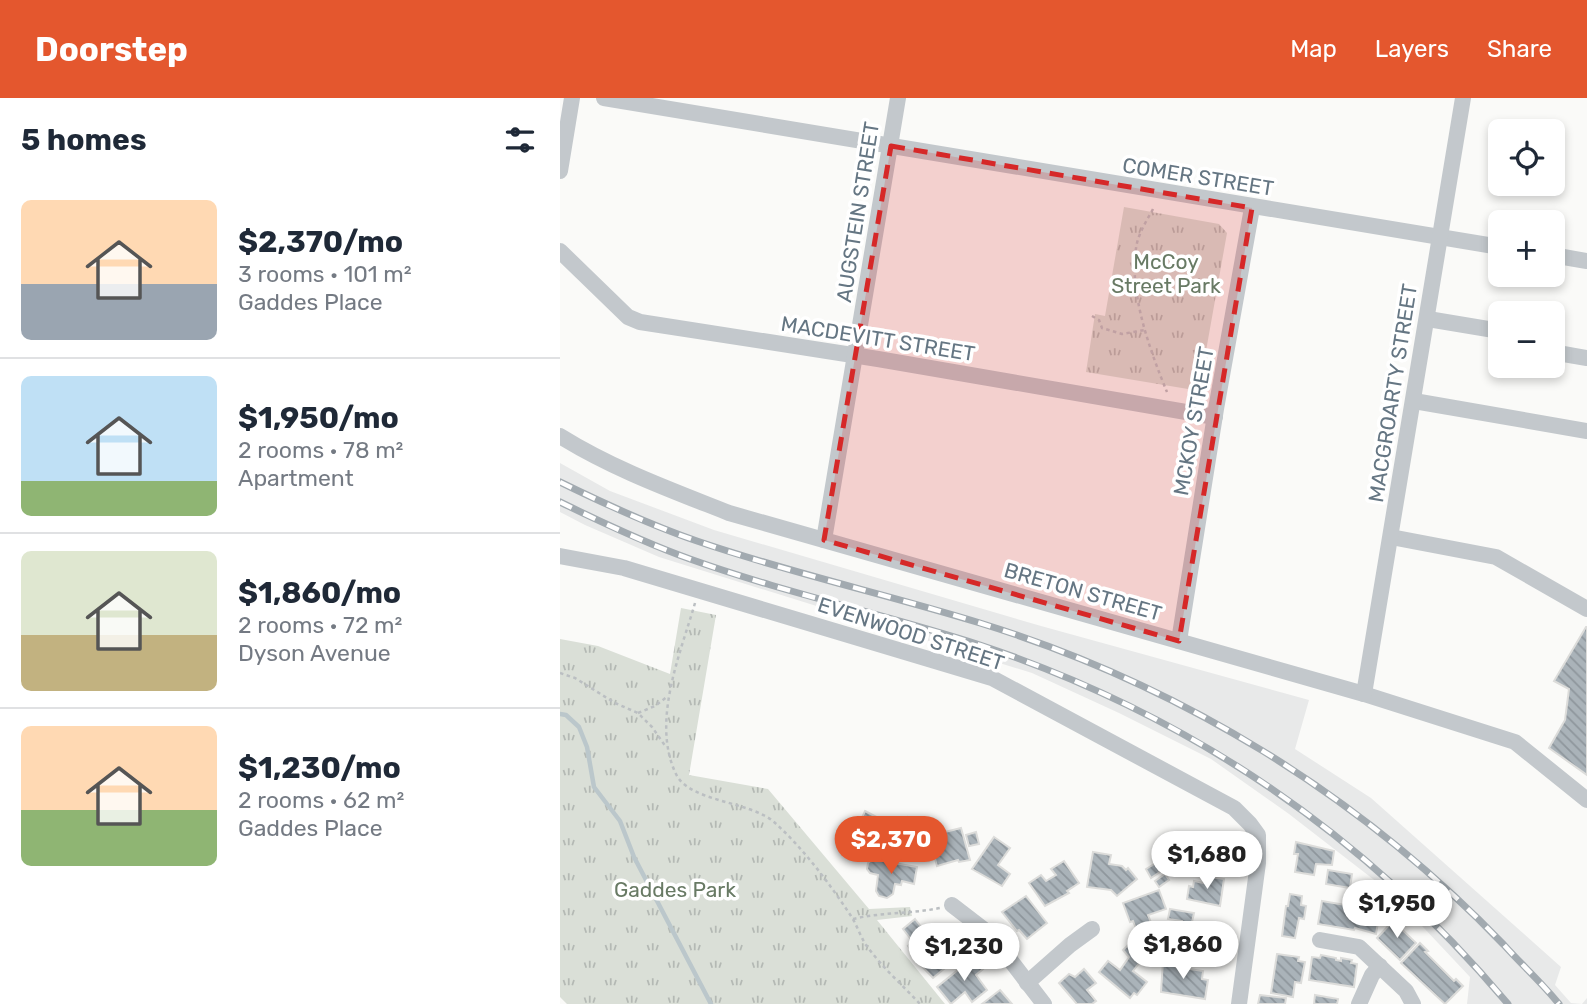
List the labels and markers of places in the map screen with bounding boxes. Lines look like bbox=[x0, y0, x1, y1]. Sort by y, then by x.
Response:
pin: $2,370 bbox=[834, 816, 948, 876]
pin: $1,680 bbox=[1150, 832, 1264, 891]
pin: $1,950 bbox=[1340, 880, 1454, 940]
pin: $1,860 bbox=[1126, 922, 1240, 981]
pin: $1,230 bbox=[907, 924, 1021, 983]

